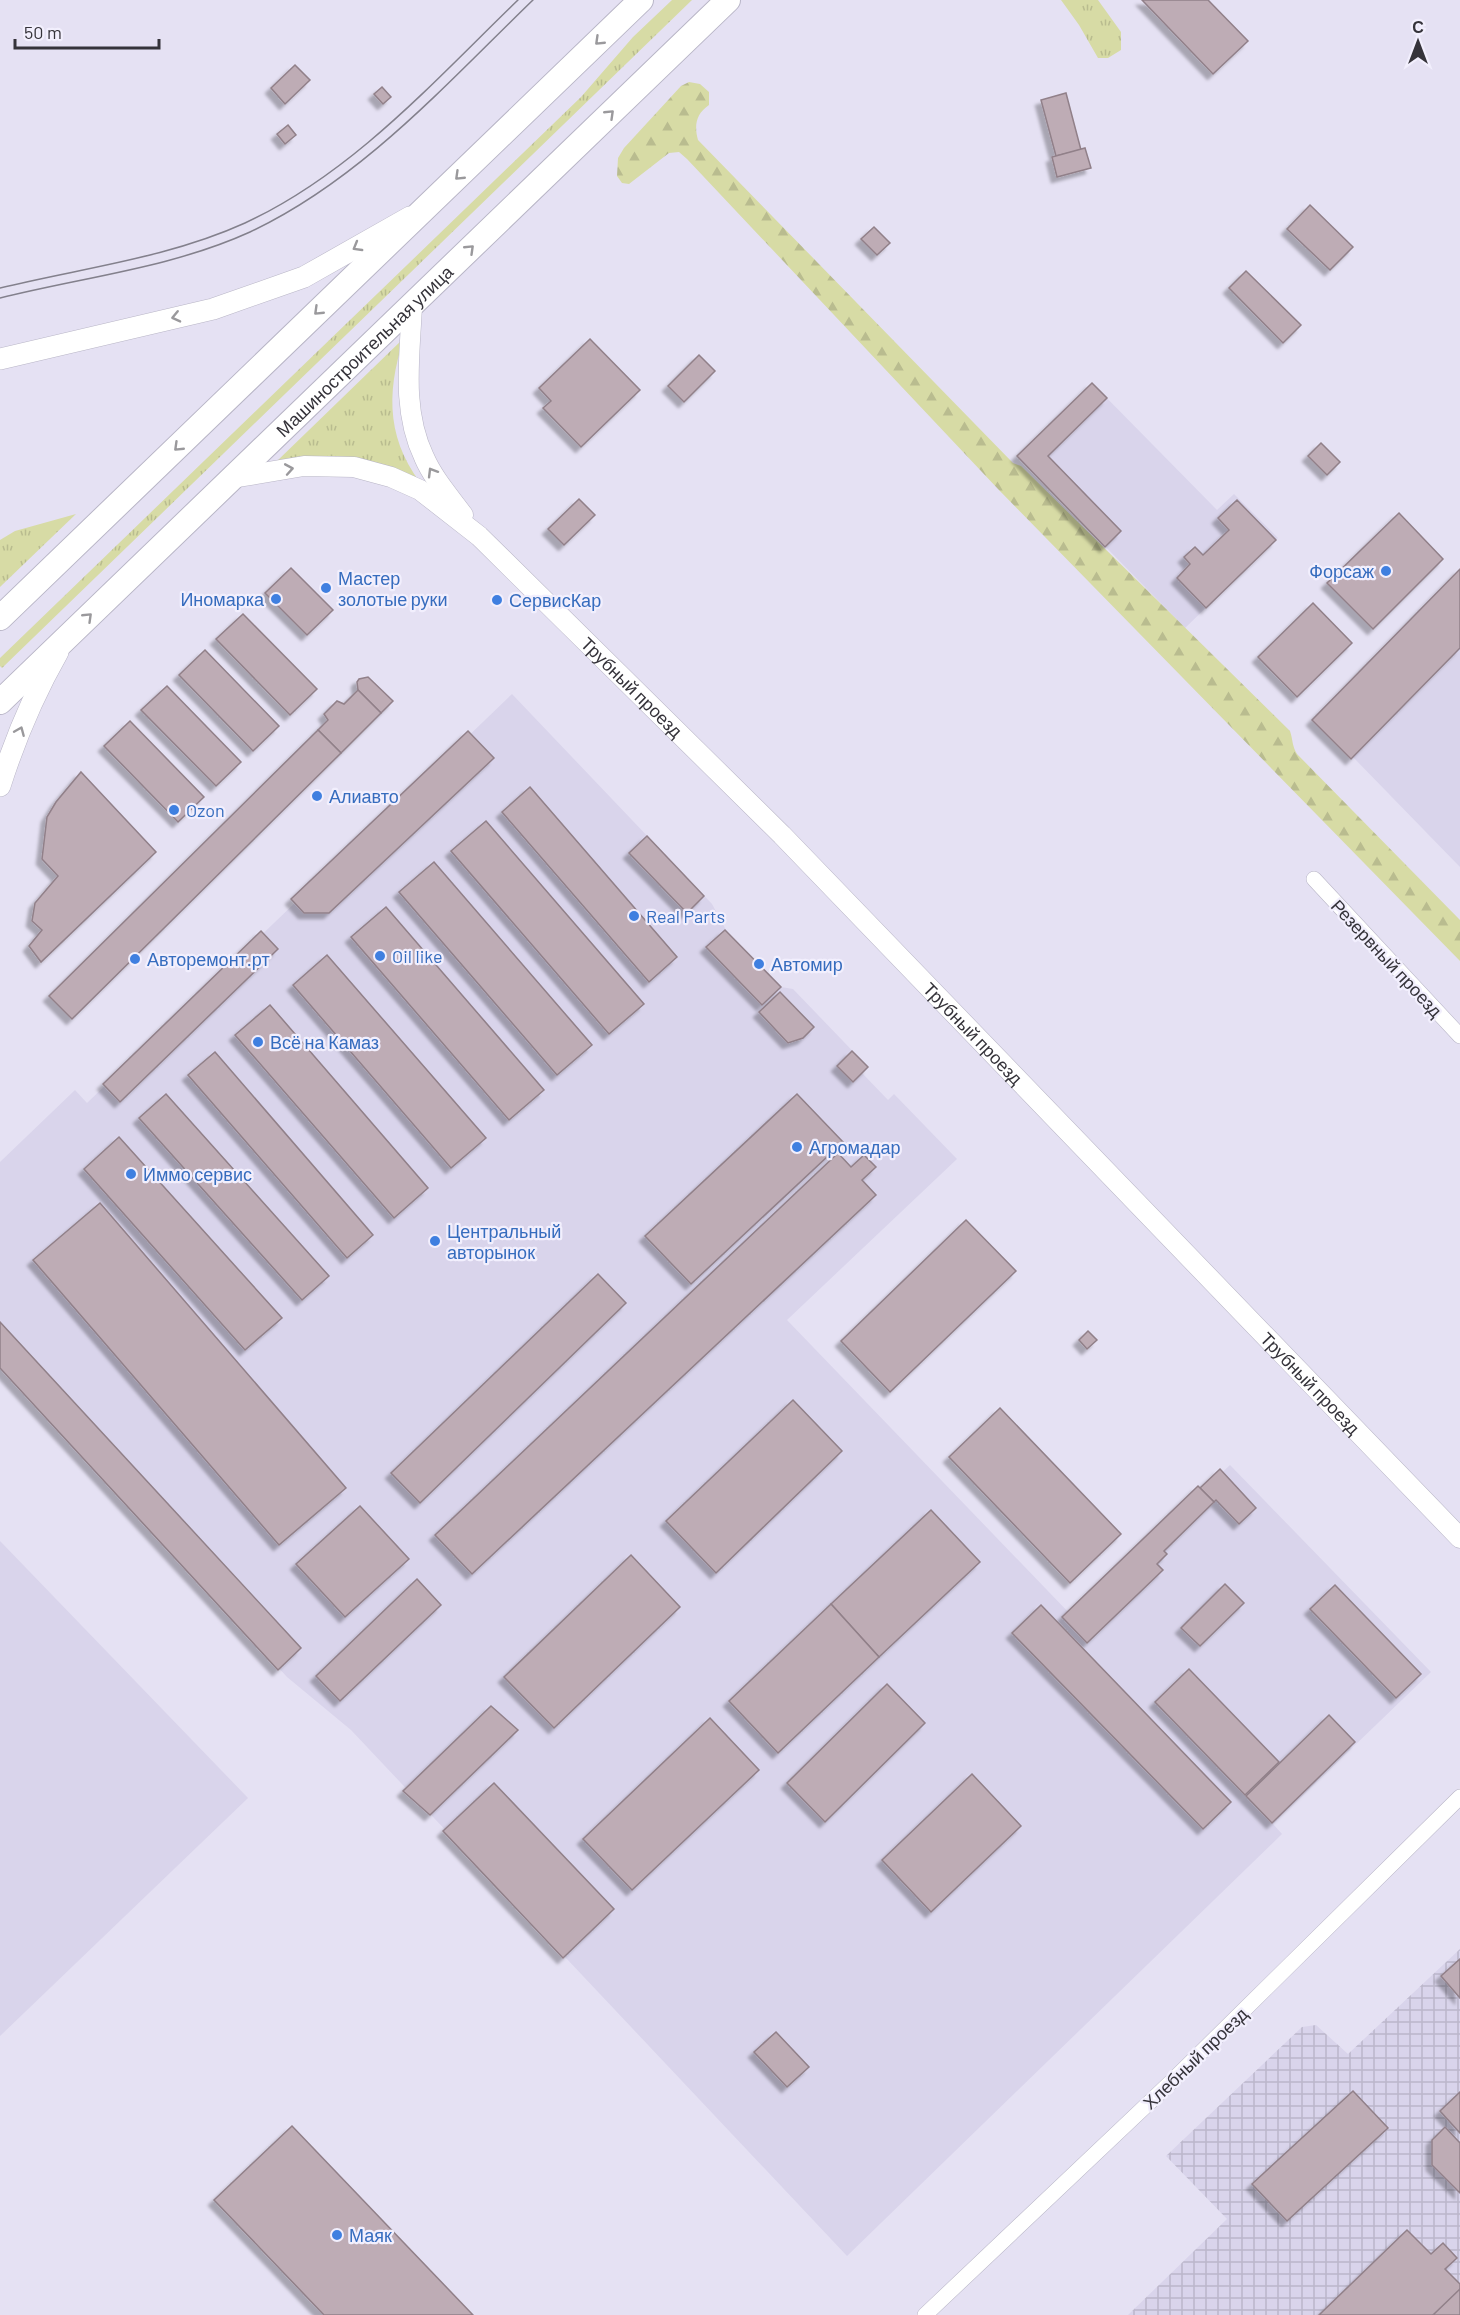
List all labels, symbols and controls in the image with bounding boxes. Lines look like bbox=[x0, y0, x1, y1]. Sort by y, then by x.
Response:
scale bar bbox=[15, 12, 159, 50]
north arrow bbox=[1388, 12, 1448, 72]
text: С bbox=[1412, 17, 1424, 36]
text: 50 m bbox=[24, 21, 62, 43]
one-way arrow bbox=[595, 33, 606, 44]
one-way arrow bbox=[603, 110, 614, 121]
one-way arrow bbox=[455, 169, 465, 180]
one-way arrow bbox=[353, 239, 363, 251]
one-way arrow bbox=[463, 245, 474, 256]
street label: Машиностроительная улица bbox=[271, 260, 458, 441]
one-way arrow bbox=[315, 304, 326, 315]
one-way arrow bbox=[171, 310, 181, 323]
one-way arrow bbox=[174, 439, 185, 450]
one-way arrow bbox=[285, 463, 294, 475]
one-way arrow bbox=[428, 468, 440, 478]
place label: Форсаж bbox=[1309, 560, 1374, 582]
marker: Форсаж bbox=[1379, 564, 1393, 578]
place label: Мастер золотые руки bbox=[338, 567, 448, 610]
marker: Мастер золотые руки bbox=[319, 581, 333, 595]
place label: Иномарка bbox=[180, 588, 265, 610]
place label: СервисКар bbox=[509, 589, 601, 611]
marker: Иномарка bbox=[269, 592, 283, 606]
marker: СервисКар bbox=[490, 593, 504, 607]
one-way arrow bbox=[80, 614, 91, 625]
street label: Трубный проезд bbox=[577, 632, 688, 742]
one-way arrow bbox=[13, 726, 25, 737]
place label: Алиавто bbox=[329, 785, 399, 807]
marker: Алиавто bbox=[310, 789, 324, 803]
place label: Ozon bbox=[186, 799, 225, 821]
marker: Ozon bbox=[167, 803, 181, 817]
street label: Резервный проезд bbox=[1327, 895, 1447, 1022]
place label: Real Parts bbox=[646, 905, 725, 927]
marker: Real Parts bbox=[627, 909, 641, 923]
place label: Oil like bbox=[392, 945, 443, 967]
place label: Авторемонт.рт bbox=[147, 948, 270, 970]
marker: Oil like bbox=[373, 949, 387, 963]
marker: Авторемонт.рт bbox=[128, 952, 142, 966]
place label: Автомир bbox=[771, 953, 843, 975]
marker: Автомир bbox=[752, 957, 766, 971]
street label: Трубный проезд bbox=[919, 977, 1028, 1089]
place label: Всё на Камаз bbox=[270, 1031, 379, 1053]
marker: Всё на Камаз bbox=[251, 1035, 265, 1049]
place label: Агромадар bbox=[809, 1136, 901, 1158]
marker: Агромадар bbox=[790, 1140, 804, 1154]
place label: Иммо сервис bbox=[143, 1163, 252, 1185]
marker: Иммо сервис bbox=[124, 1167, 138, 1181]
place label: Центральный авторынок bbox=[447, 1220, 561, 1263]
marker: Центральный авторынок bbox=[428, 1234, 442, 1248]
street label: Трубный проезд bbox=[1256, 1327, 1365, 1439]
street label: Хлебный проезд bbox=[1138, 2002, 1252, 2113]
place label: Маяк bbox=[349, 2224, 392, 2246]
marker: Маяк bbox=[330, 2228, 344, 2242]

